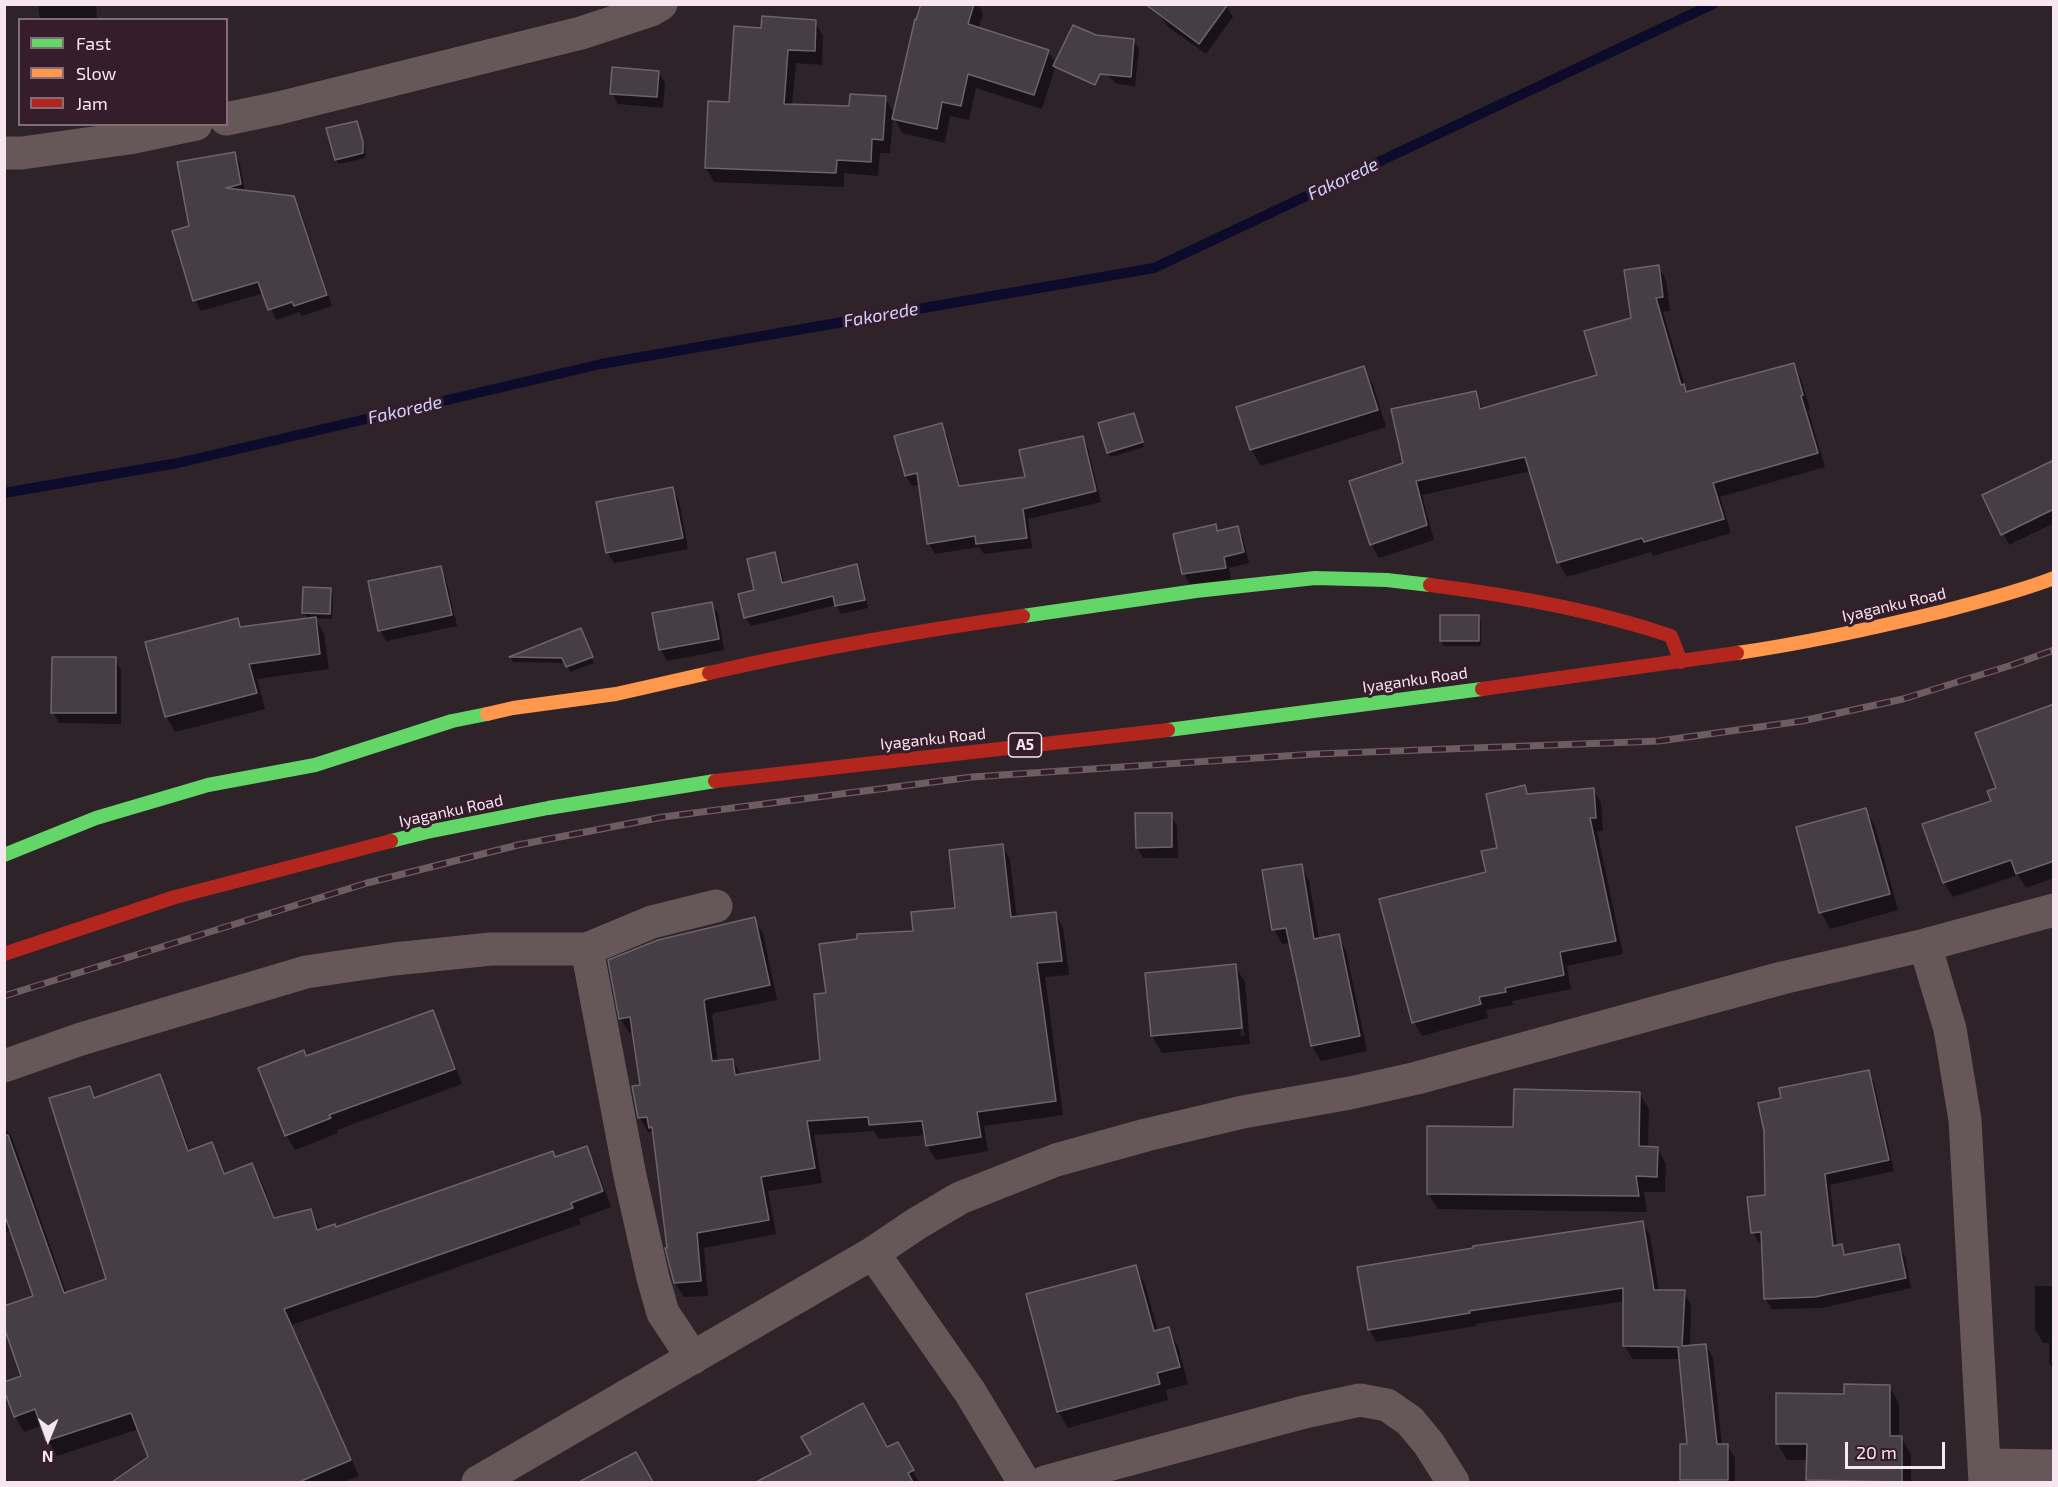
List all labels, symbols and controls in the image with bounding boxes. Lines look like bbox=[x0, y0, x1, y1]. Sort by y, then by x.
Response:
legend bbox=[18, 18, 228, 126]
text: Fast bbox=[76, 32, 111, 54]
text: Slow bbox=[76, 62, 116, 84]
text: Jam bbox=[76, 92, 108, 114]
water label: Fakorede bbox=[1304, 153, 1382, 205]
water label: Fakorede bbox=[842, 298, 920, 332]
water label: Fakorede bbox=[366, 391, 444, 429]
street label: Iyaganku Road bbox=[1840, 584, 1948, 626]
street label: Iyaganku Road bbox=[1361, 663, 1469, 697]
street label: Iyaganku Road bbox=[879, 724, 987, 754]
road number: A5 bbox=[1008, 733, 1042, 757]
street label: Iyaganku Road bbox=[397, 791, 505, 831]
north arrow bbox=[18, 1409, 78, 1469]
scale bar bbox=[1848, 1430, 1948, 1468]
text: 20 m bbox=[1856, 1441, 1897, 1463]
text: N bbox=[42, 1448, 54, 1467]

